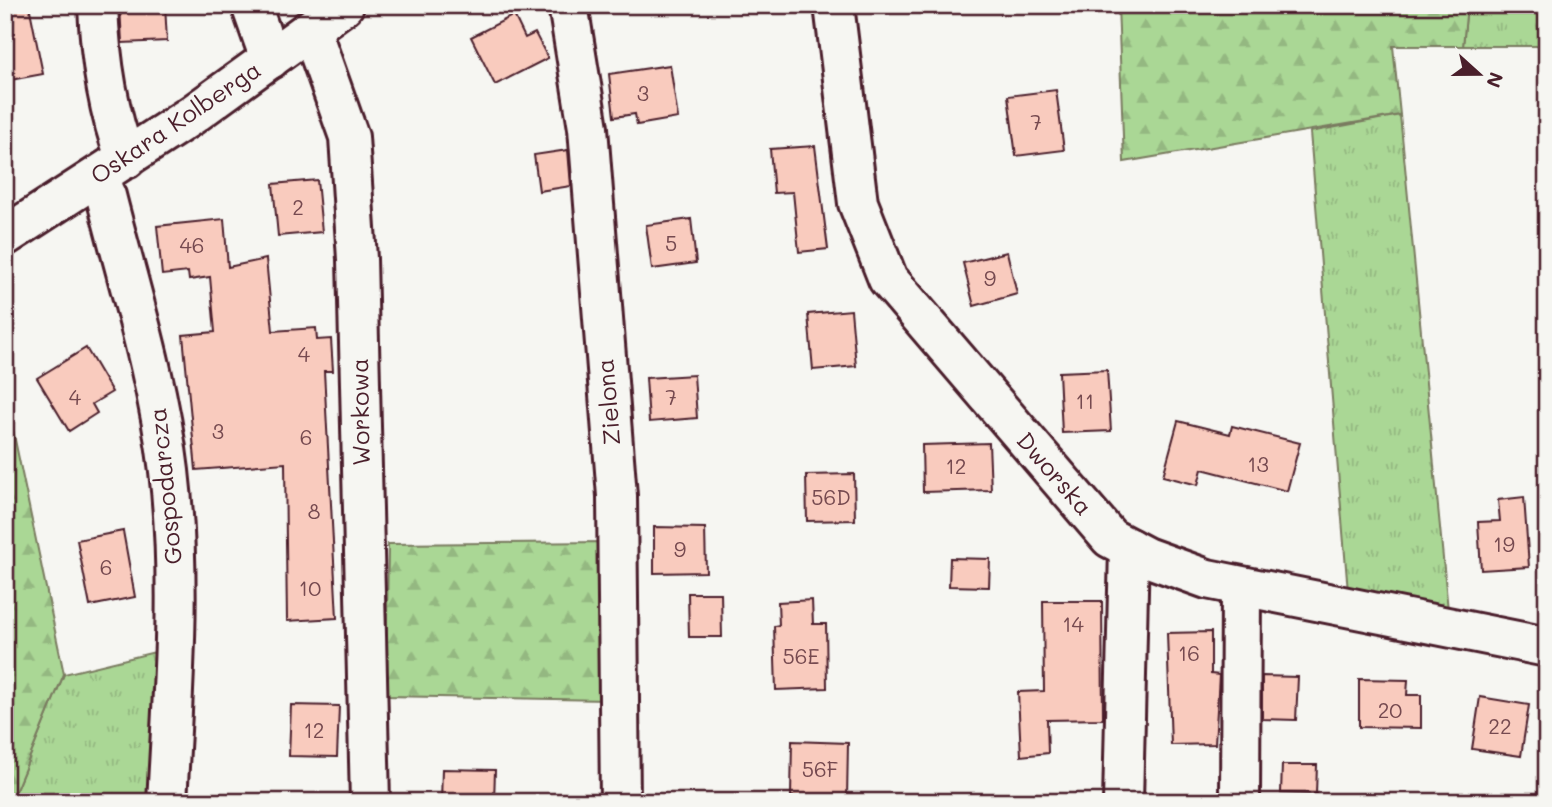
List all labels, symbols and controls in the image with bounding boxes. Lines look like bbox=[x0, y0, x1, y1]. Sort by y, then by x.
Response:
north arrow bbox=[1444, 38, 1514, 108]
street label: Oskara Kolberga bbox=[84, 53, 266, 190]
text: N bbox=[1481, 69, 1510, 91]
house number: 3 bbox=[637, 79, 649, 106]
house number: 7 bbox=[1030, 108, 1042, 135]
house number: 2 bbox=[292, 193, 304, 220]
house number: 5 bbox=[665, 229, 677, 256]
house number: 46 bbox=[179, 231, 205, 258]
house number: 9 bbox=[984, 264, 996, 291]
house number: 4 bbox=[298, 340, 311, 367]
street label: Workowa bbox=[343, 358, 376, 466]
street label: Zielona bbox=[588, 358, 627, 447]
house number: 4 bbox=[69, 383, 82, 410]
house number: 7 bbox=[665, 383, 677, 410]
house number: 11 bbox=[1076, 387, 1094, 414]
street label: Gospodarcza bbox=[141, 406, 188, 566]
house number: 3 bbox=[212, 417, 224, 444]
house number: 6 bbox=[300, 423, 312, 450]
street label: Dworska bbox=[1010, 425, 1100, 521]
house number: 13 bbox=[1247, 450, 1269, 477]
house number: 12 bbox=[945, 452, 967, 479]
house number: 56D bbox=[811, 483, 851, 510]
house number: 8 bbox=[308, 497, 320, 524]
house number: 19 bbox=[1493, 530, 1515, 557]
house number: 9 bbox=[674, 535, 686, 562]
house number: 6 bbox=[100, 553, 112, 580]
house number: 10 bbox=[299, 574, 321, 601]
house number: 14 bbox=[1062, 610, 1085, 637]
house number: 16 bbox=[1178, 639, 1200, 666]
house number: 56E bbox=[783, 642, 819, 669]
house number: 20 bbox=[1378, 696, 1402, 723]
house number: 22 bbox=[1488, 712, 1512, 739]
house number: 12 bbox=[303, 716, 325, 743]
house number: 56F bbox=[802, 755, 839, 782]

